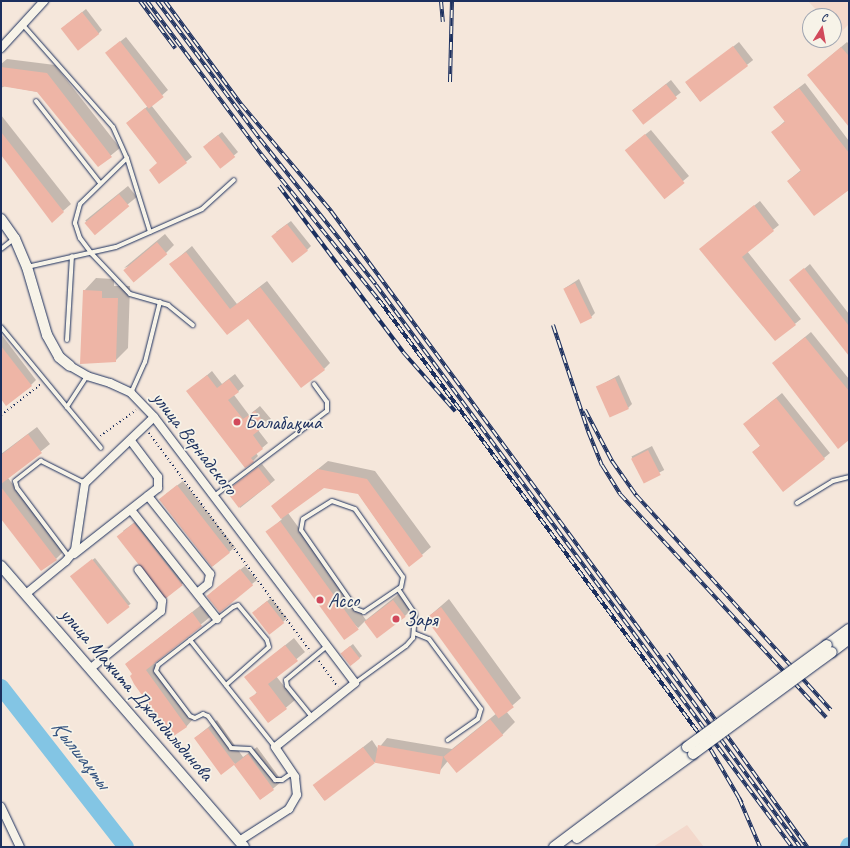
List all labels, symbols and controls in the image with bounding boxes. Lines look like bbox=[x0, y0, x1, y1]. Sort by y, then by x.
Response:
north arrow bbox=[802, 8, 842, 48]
text: С bbox=[820, 10, 828, 25]
street label: улица Вернадского bbox=[147, 387, 243, 499]
place label: Балабақша bbox=[245, 410, 322, 434]
marker: Балабақша bbox=[232, 417, 242, 427]
place label: Ассо bbox=[328, 588, 359, 612]
marker: Ассо bbox=[315, 595, 325, 605]
street label: улица Мажита Джандильдинова bbox=[54, 602, 220, 786]
place label: Заря bbox=[404, 607, 437, 631]
marker: Заря bbox=[391, 614, 401, 624]
water label: Қылшақты bbox=[46, 714, 116, 794]

